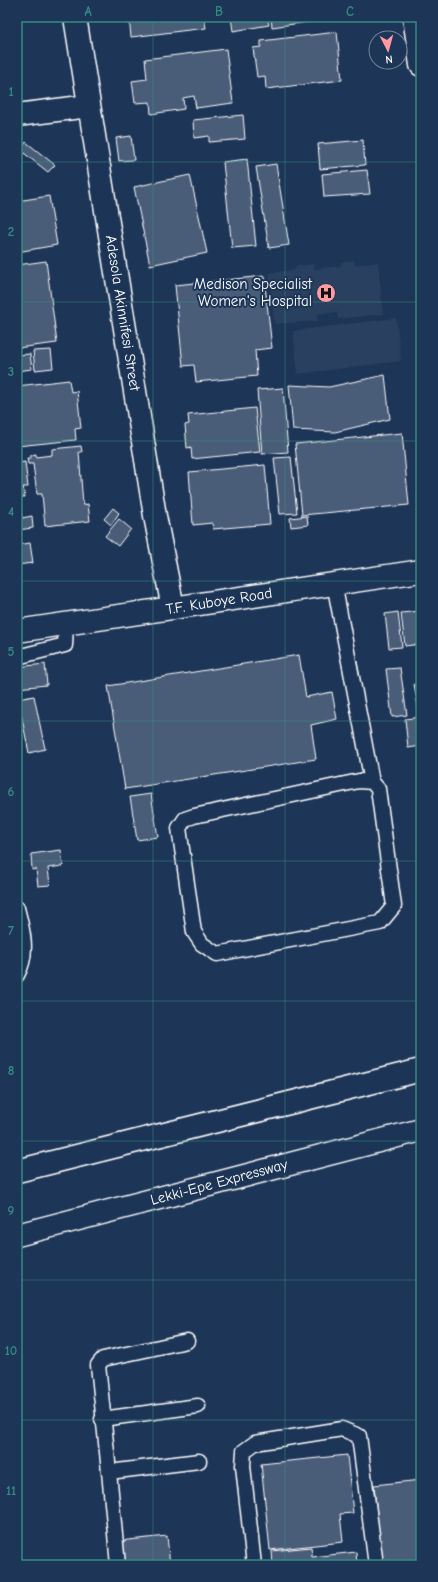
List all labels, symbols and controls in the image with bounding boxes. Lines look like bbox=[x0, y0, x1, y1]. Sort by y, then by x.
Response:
text: A bbox=[84, 4, 92, 19]
text: B bbox=[215, 4, 223, 19]
text: C bbox=[346, 4, 354, 19]
north arrow bbox=[368, 30, 408, 70]
text: N bbox=[385, 53, 393, 66]
text: 1 bbox=[8, 84, 14, 99]
text: 2 bbox=[8, 224, 14, 239]
street label: Adesola Akinnifesi Street bbox=[102, 234, 144, 393]
place label: Medison Specialist Women's Hospital bbox=[194, 275, 313, 310]
hospital icon: Medison Specialist Women's Hospital bbox=[315, 282, 337, 304]
text: 3 bbox=[8, 364, 14, 379]
text: 4 bbox=[8, 504, 14, 519]
street label: T.F. Kuboye Road bbox=[165, 584, 273, 618]
text: 5 bbox=[8, 644, 15, 659]
text: 6 bbox=[8, 784, 15, 799]
text: 7 bbox=[8, 923, 14, 938]
text: 8 bbox=[8, 1063, 14, 1078]
street label: Lekki-Epe Expressway bbox=[148, 1155, 290, 1209]
text: 9 bbox=[8, 1203, 15, 1218]
text: 10 bbox=[5, 1343, 17, 1358]
text: 11 bbox=[6, 1483, 16, 1498]

